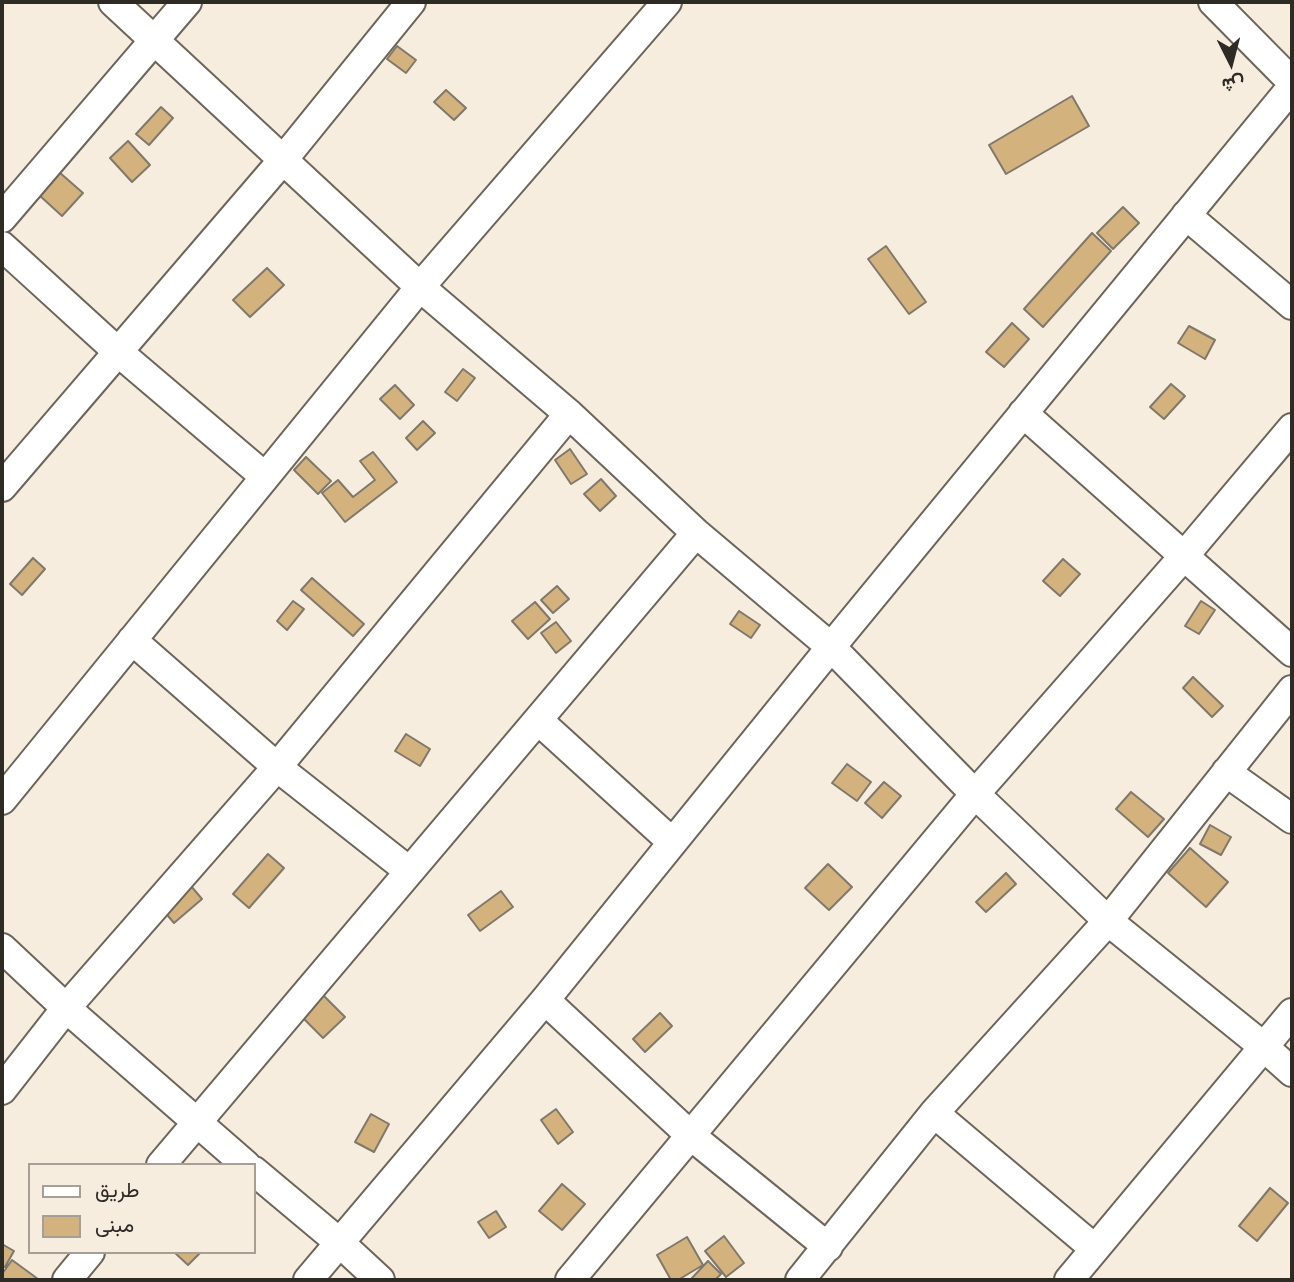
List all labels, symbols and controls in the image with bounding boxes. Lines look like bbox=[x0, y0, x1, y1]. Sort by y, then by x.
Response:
north arrow bbox=[1196, 28, 1266, 98]
text: ش bbox=[1221, 72, 1246, 97]
legend bbox=[28, 1163, 256, 1254]
text: طريق bbox=[95, 1177, 140, 1203]
text: مبنى bbox=[95, 1212, 134, 1238]

